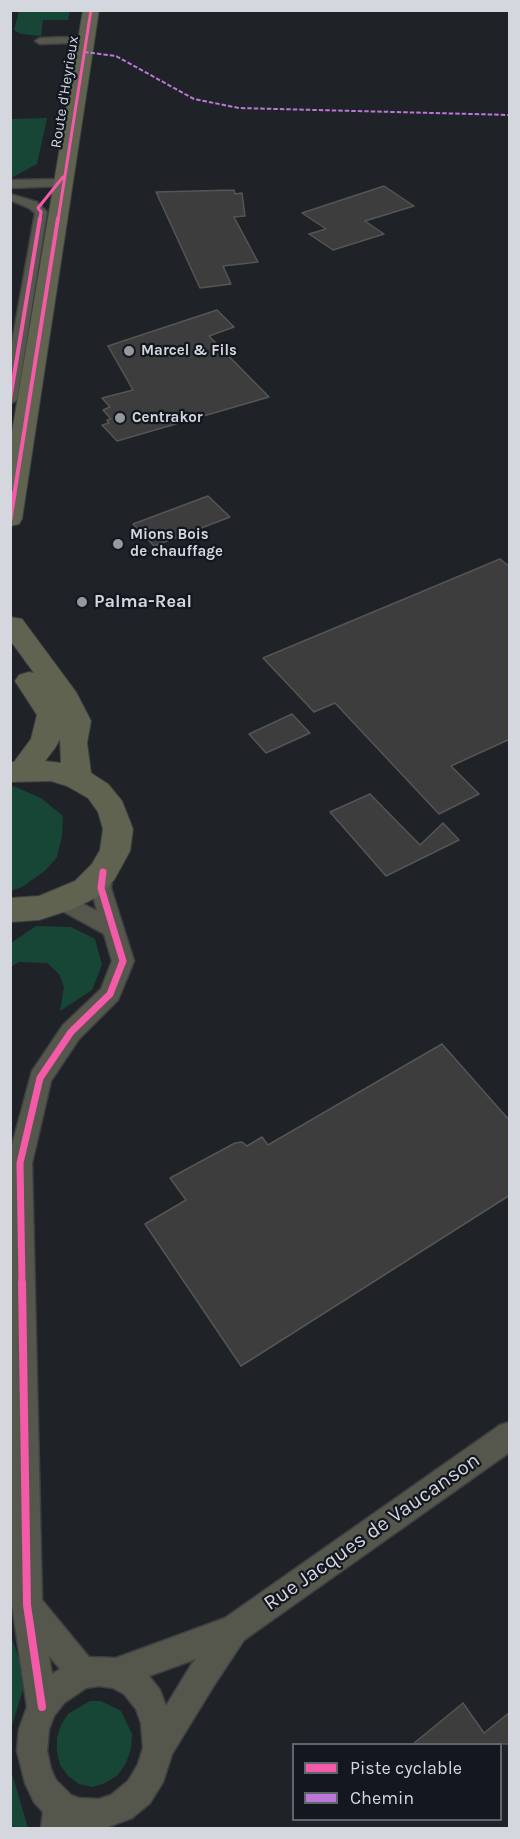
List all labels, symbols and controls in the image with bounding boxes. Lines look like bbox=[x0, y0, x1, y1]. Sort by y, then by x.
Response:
street label: Route d'Heyrieux bbox=[47, 35, 83, 149]
place label: Marcel & Fils bbox=[141, 342, 237, 360]
marker: Marcel & Fils bbox=[122, 344, 136, 358]
place label: Centrakor bbox=[132, 409, 203, 427]
marker: Centrakor bbox=[113, 411, 127, 425]
place label: Mions Bois de chauffage bbox=[130, 526, 223, 561]
marker: Mions Bois de chauffage bbox=[111, 537, 125, 551]
place label: Palma-Real bbox=[94, 591, 192, 613]
marker: Palma-Real bbox=[75, 595, 89, 609]
street label: Rue Jacques de Vaucanson bbox=[259, 1448, 485, 1616]
legend bbox=[292, 1743, 502, 1821]
text: Piste cyclable bbox=[350, 1757, 462, 1779]
text: Chemin bbox=[350, 1787, 414, 1809]

